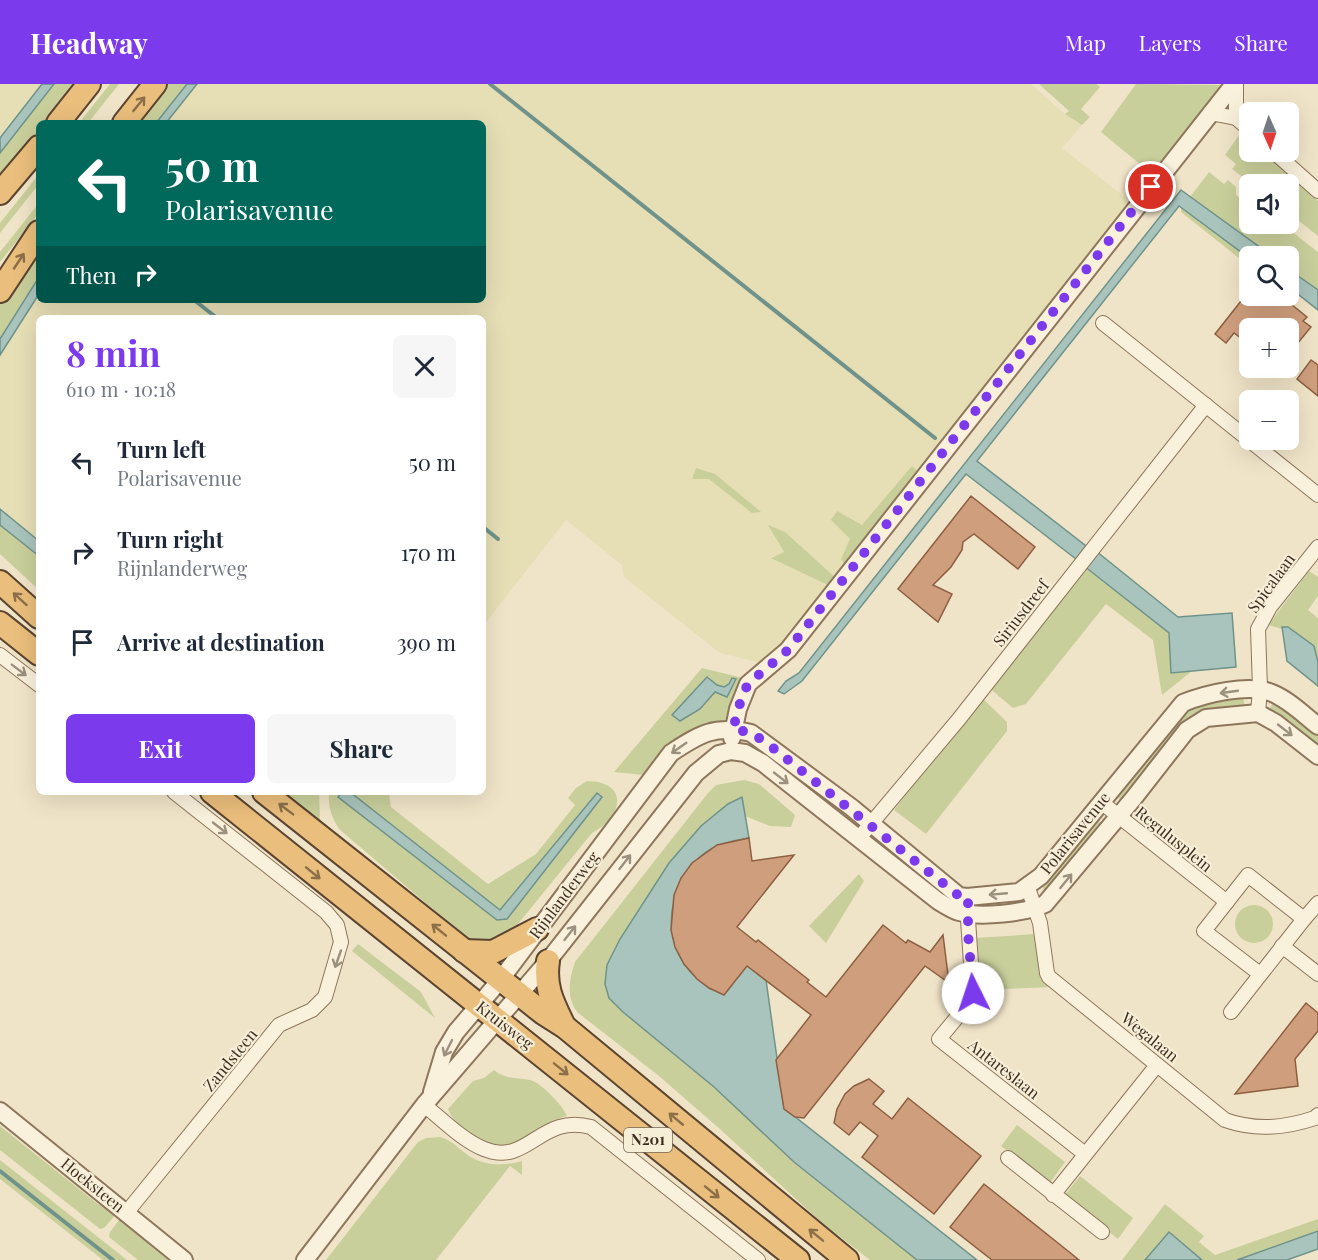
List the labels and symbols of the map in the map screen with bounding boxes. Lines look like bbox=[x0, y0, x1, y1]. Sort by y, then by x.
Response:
one-way arrow bbox=[133, 96, 146, 112]
north arrow bbox=[1239, 102, 1299, 162]
pin bbox=[1125, 161, 1176, 212]
one-way arrow bbox=[13, 253, 25, 270]
street label: Spicalaan bbox=[1242, 548, 1299, 617]
street label: Siriusdreef bbox=[988, 574, 1054, 650]
one-way arrow bbox=[12, 592, 27, 606]
one-way arrow bbox=[11, 663, 27, 676]
one-way arrow bbox=[1220, 686, 1240, 697]
one-way arrow bbox=[1276, 724, 1292, 737]
one-way arrow bbox=[672, 742, 688, 754]
one-way arrow bbox=[773, 771, 789, 784]
street label: Polarisavenue bbox=[1035, 787, 1114, 878]
street label: Regulusplein bbox=[1131, 801, 1218, 876]
one-way arrow bbox=[278, 802, 294, 815]
one-way arrow bbox=[212, 822, 228, 835]
street label: Rijnlanderweg bbox=[524, 846, 604, 943]
one-way arrow bbox=[619, 854, 632, 870]
one-way arrow bbox=[304, 866, 320, 879]
one-way arrow bbox=[1059, 873, 1072, 889]
one-way arrow bbox=[988, 889, 1008, 900]
one-way arrow bbox=[432, 923, 447, 937]
one-way arrow bbox=[564, 925, 577, 941]
one-way arrow bbox=[331, 949, 342, 968]
position arrow bbox=[941, 961, 1005, 1025]
street label: Kruisweg bbox=[472, 996, 539, 1054]
street label: Wegalaan bbox=[1117, 1006, 1184, 1066]
street label: Zandsteen bbox=[198, 1024, 262, 1095]
street label: Antareslaan bbox=[963, 1033, 1045, 1103]
one-way arrow bbox=[441, 1038, 453, 1056]
one-way arrow bbox=[552, 1062, 568, 1075]
one-way arrow bbox=[669, 1112, 684, 1126]
road number: N201 bbox=[624, 1128, 672, 1152]
street label: Hoeksteen bbox=[57, 1153, 130, 1217]
one-way arrow bbox=[704, 1185, 720, 1198]
one-way arrow bbox=[809, 1229, 825, 1242]

